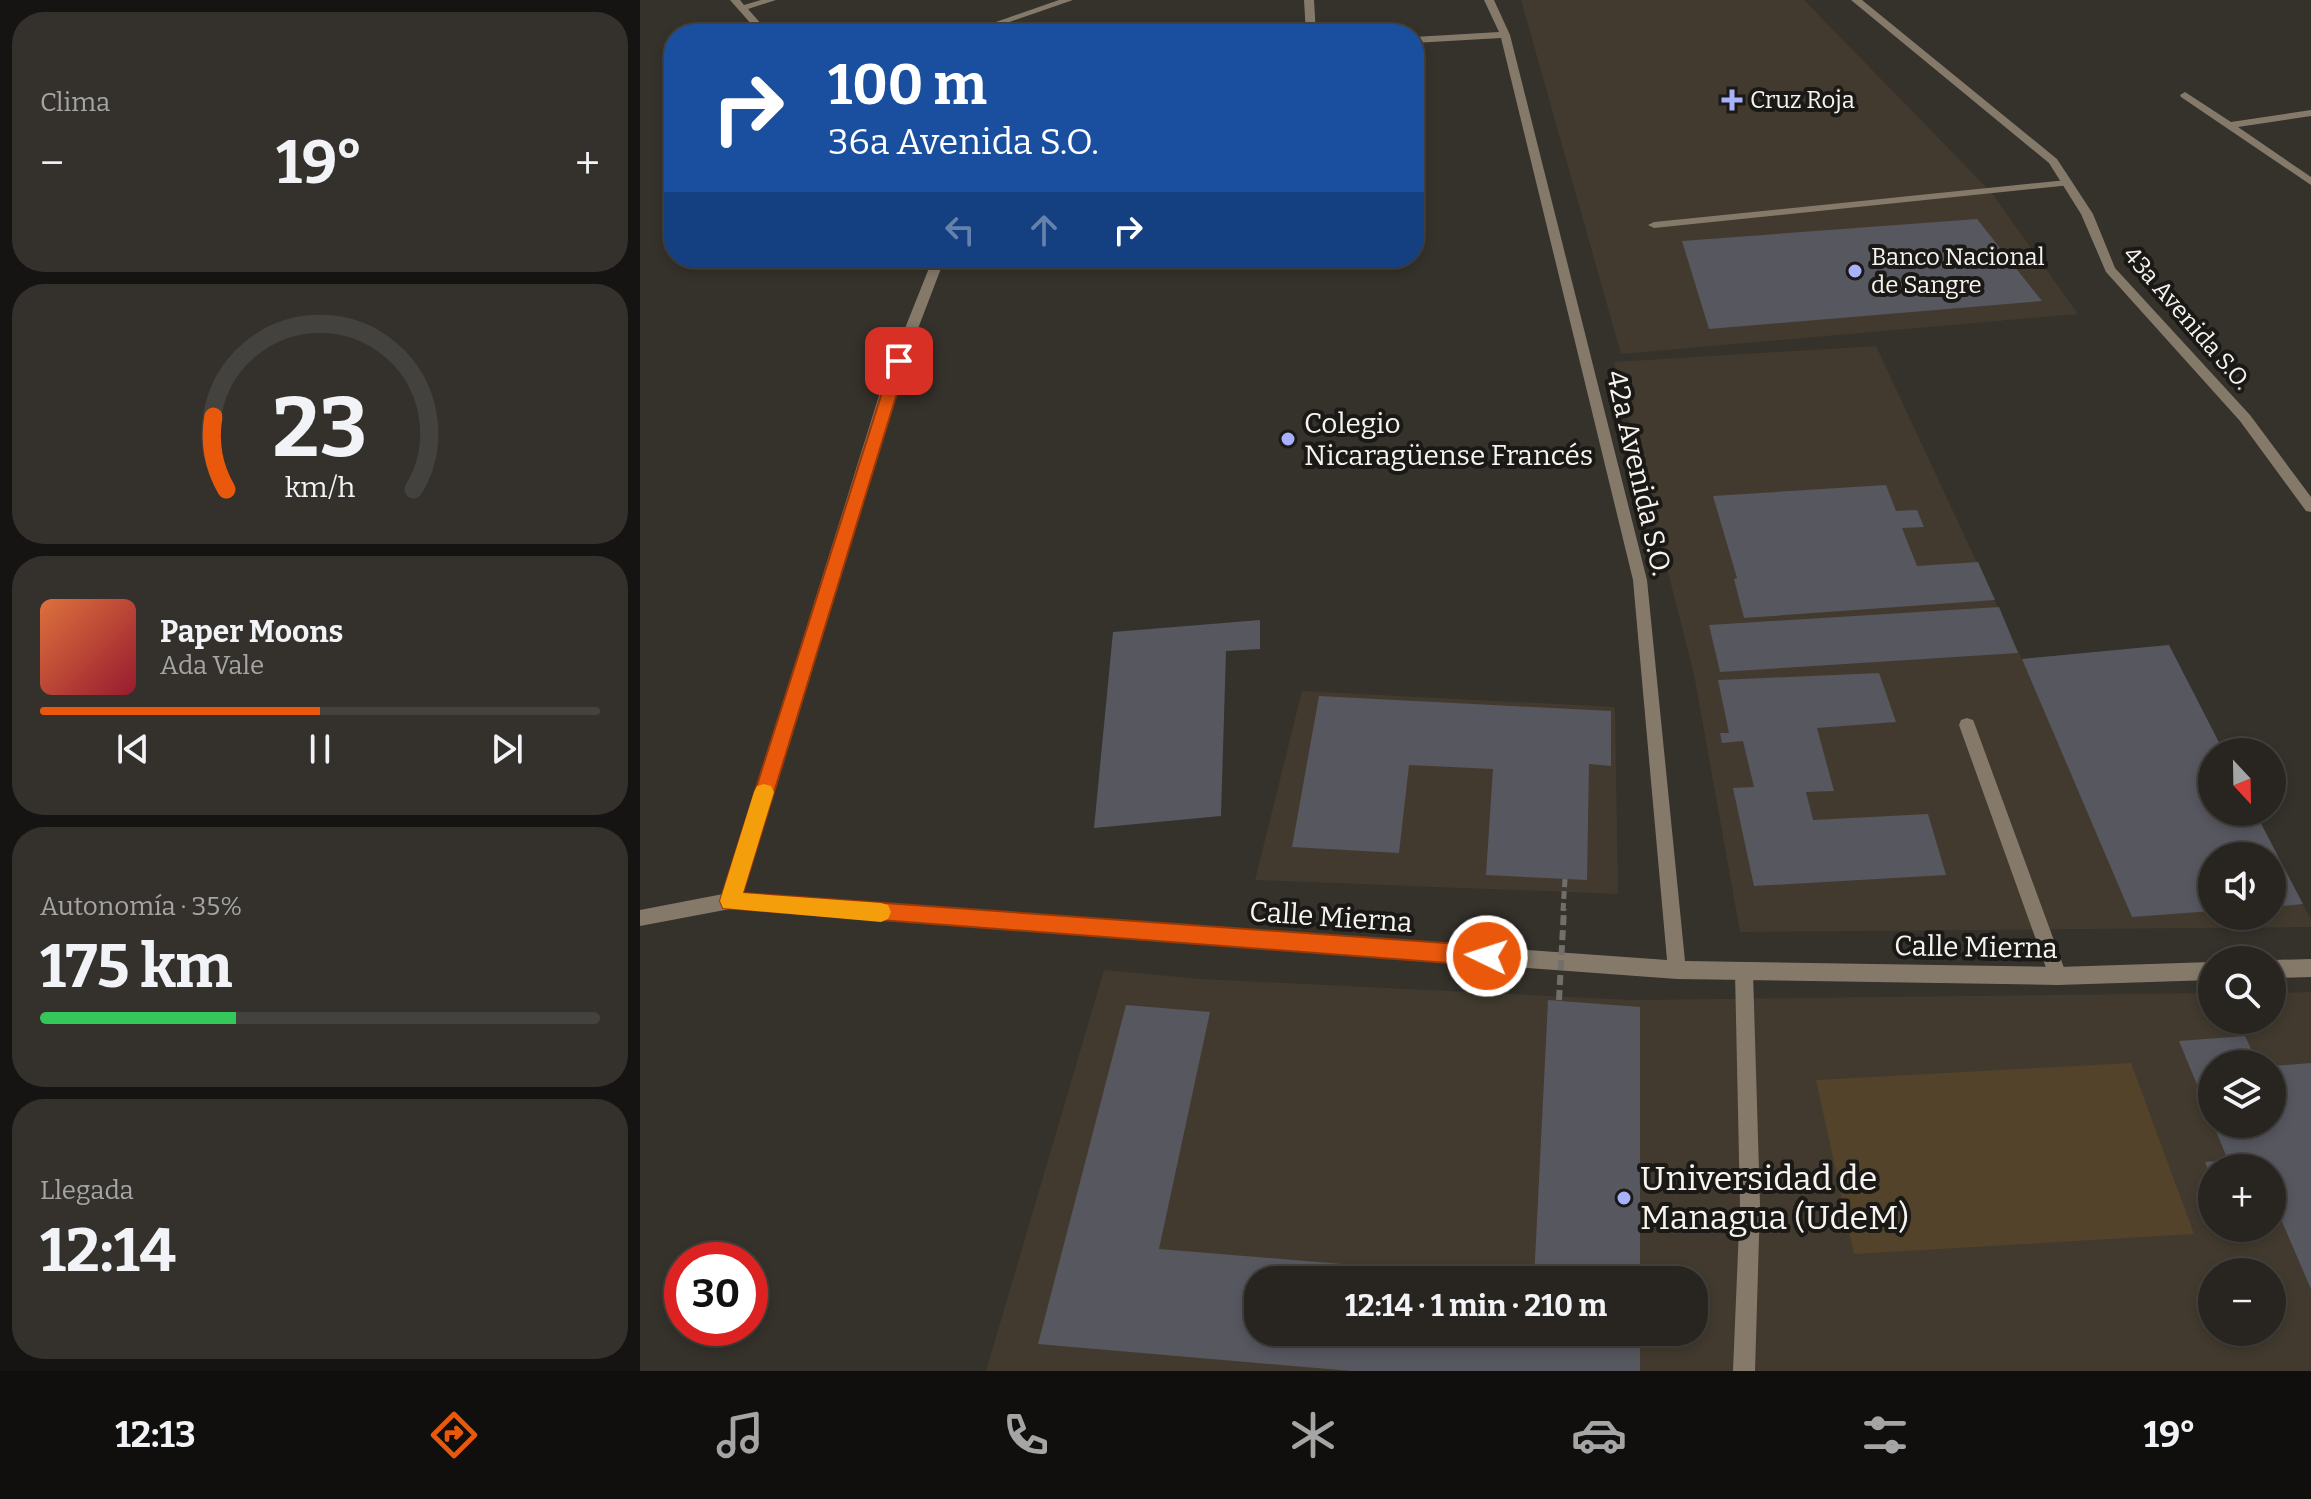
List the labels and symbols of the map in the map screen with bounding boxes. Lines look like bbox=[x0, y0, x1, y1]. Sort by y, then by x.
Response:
place label: Cruz Roja bbox=[1750, 86, 1855, 114]
marker: Cruz Roja bbox=[1721, 89, 1743, 111]
street label: 43a Avenida S.O. bbox=[2117, 241, 2257, 395]
place label: Banco Nacional de Sangre bbox=[1871, 243, 2045, 299]
marker: Banco Nacional de Sangre bbox=[1846, 262, 1864, 280]
pin bbox=[865, 327, 933, 395]
street label: 42a Avenida S.O. bbox=[1599, 367, 1679, 579]
place label: Colegio Nicaragüense Francés bbox=[1304, 407, 1593, 472]
marker: Colegio Nicaragüense Francés bbox=[1279, 430, 1297, 448]
north arrow bbox=[2198, 738, 2286, 826]
street label: Calle Mierna bbox=[1248, 895, 1414, 939]
position arrow bbox=[1445, 914, 1529, 998]
street label: Calle Mierna bbox=[1894, 929, 2058, 965]
place label: Universidad de Managua (UdeM) bbox=[1640, 1158, 1909, 1238]
marker: Universidad de Managua (UdeM) bbox=[1615, 1189, 1633, 1207]
speed limit sign: 30 bbox=[664, 1242, 768, 1346]

